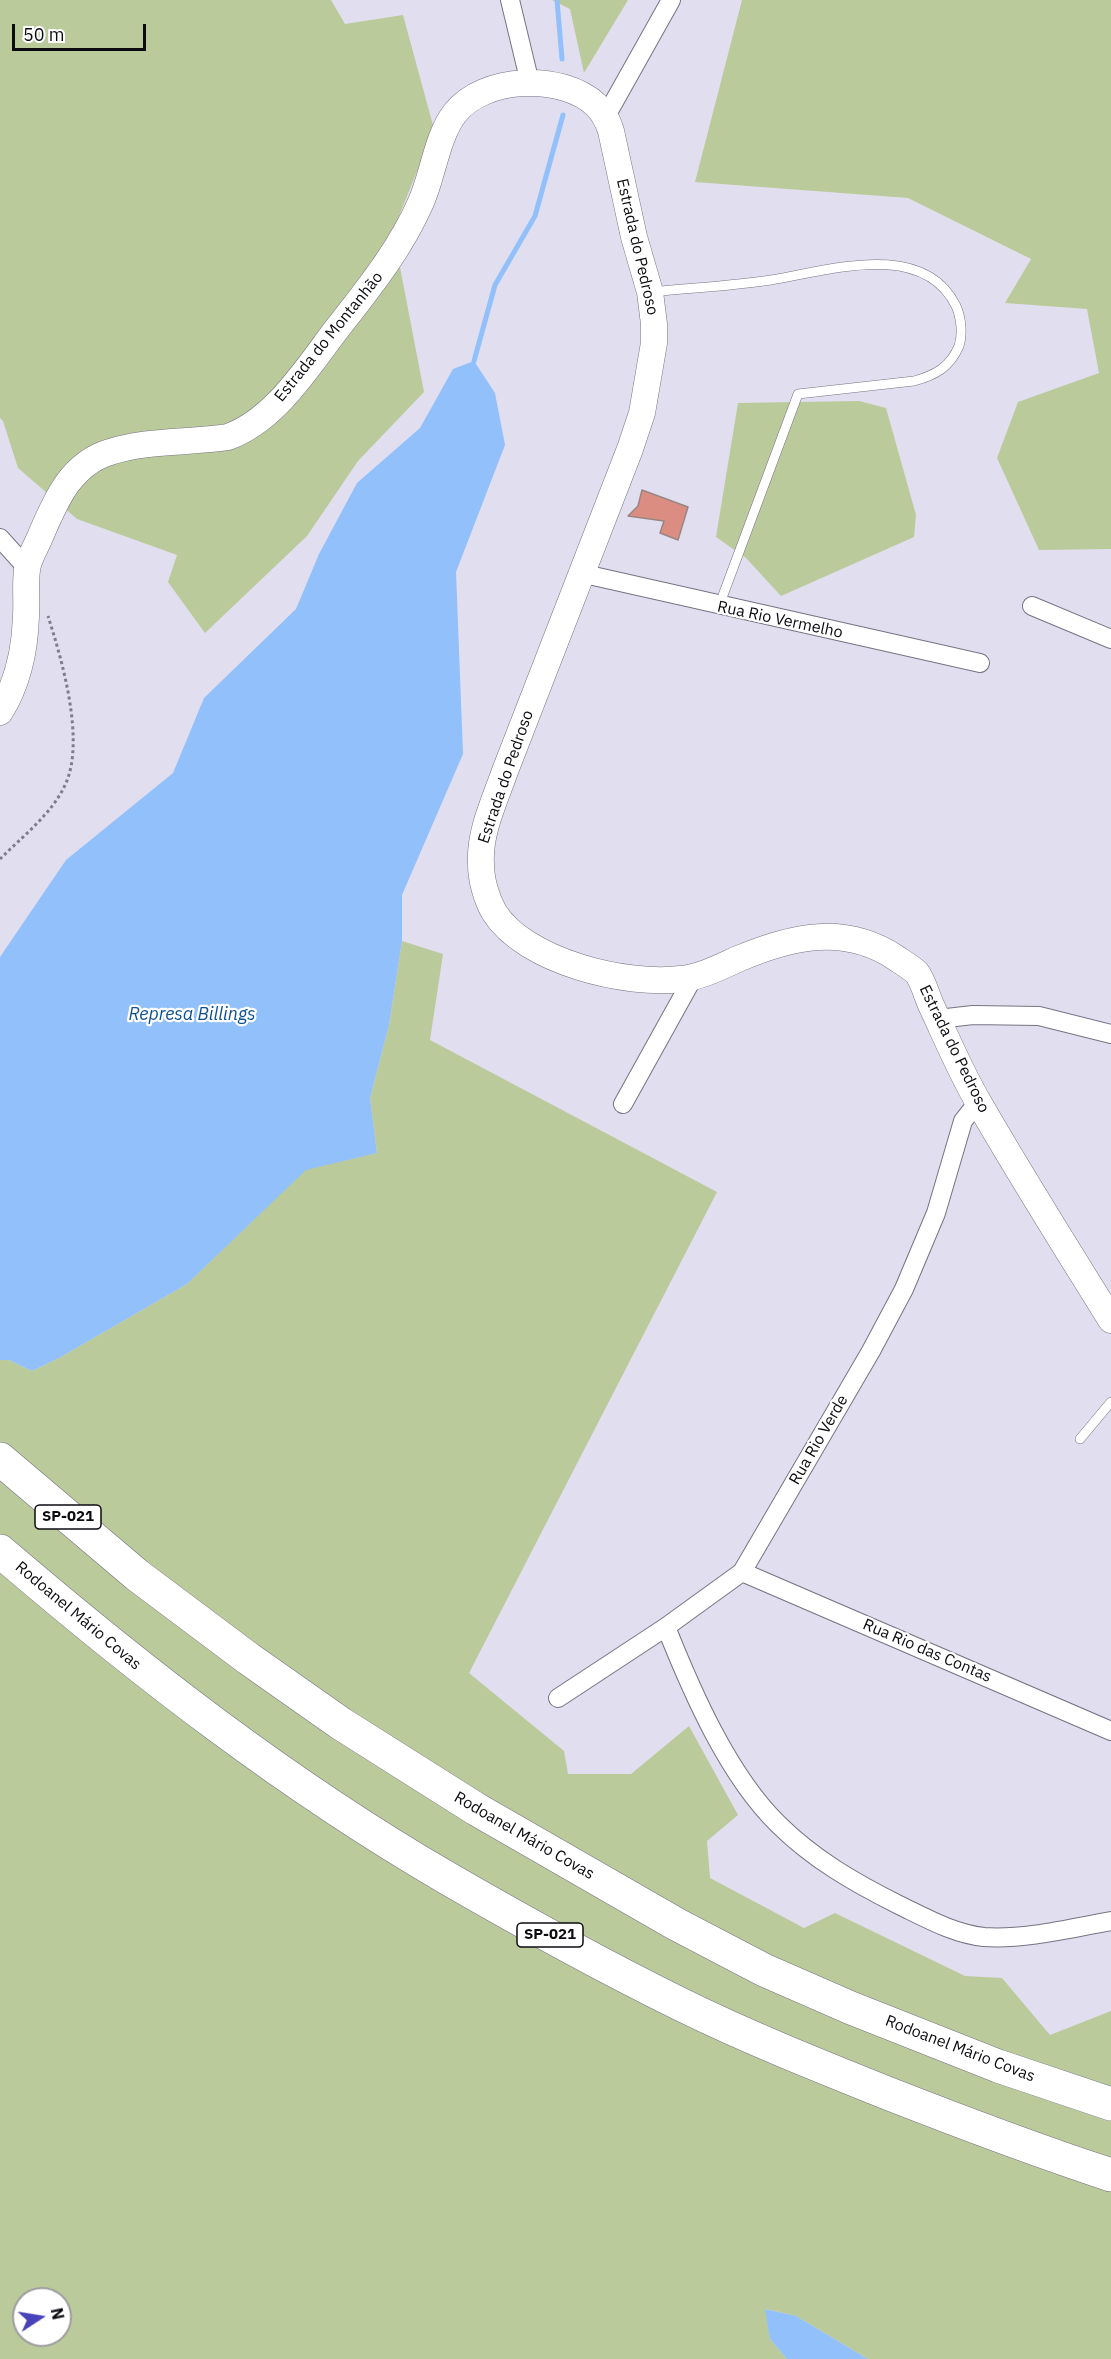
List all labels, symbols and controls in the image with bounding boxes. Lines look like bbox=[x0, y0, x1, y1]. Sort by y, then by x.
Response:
scale bar bbox=[15, 12, 148, 50]
text: 50 m bbox=[23, 23, 65, 46]
street label: Estrada do Pedroso bbox=[612, 177, 662, 317]
street label: Estrada do Montanhão bbox=[271, 268, 387, 406]
street label: Rua Rio Vermelho bbox=[716, 597, 844, 643]
street label: Estrada do Pedroso bbox=[474, 708, 538, 846]
street label: Estrada do Pedroso bbox=[915, 982, 993, 1116]
water label: Represa Billings bbox=[128, 1004, 256, 1026]
street label: Rua Rio Verde bbox=[786, 1392, 852, 1488]
road number: SP-021 bbox=[35, 1505, 101, 1529]
street label: Rodoanel Mário Covas bbox=[11, 1558, 145, 1674]
street label: Rua Rio das Contas bbox=[860, 1615, 994, 1687]
street label: Rodoanel Mário Covas bbox=[450, 1788, 598, 1884]
road number: SP-021 bbox=[517, 1923, 583, 1947]
street label: Rodoanel Mário Covas bbox=[882, 2012, 1038, 2086]
north arrow bbox=[12, 2287, 72, 2347]
text: N bbox=[47, 2306, 69, 2321]

